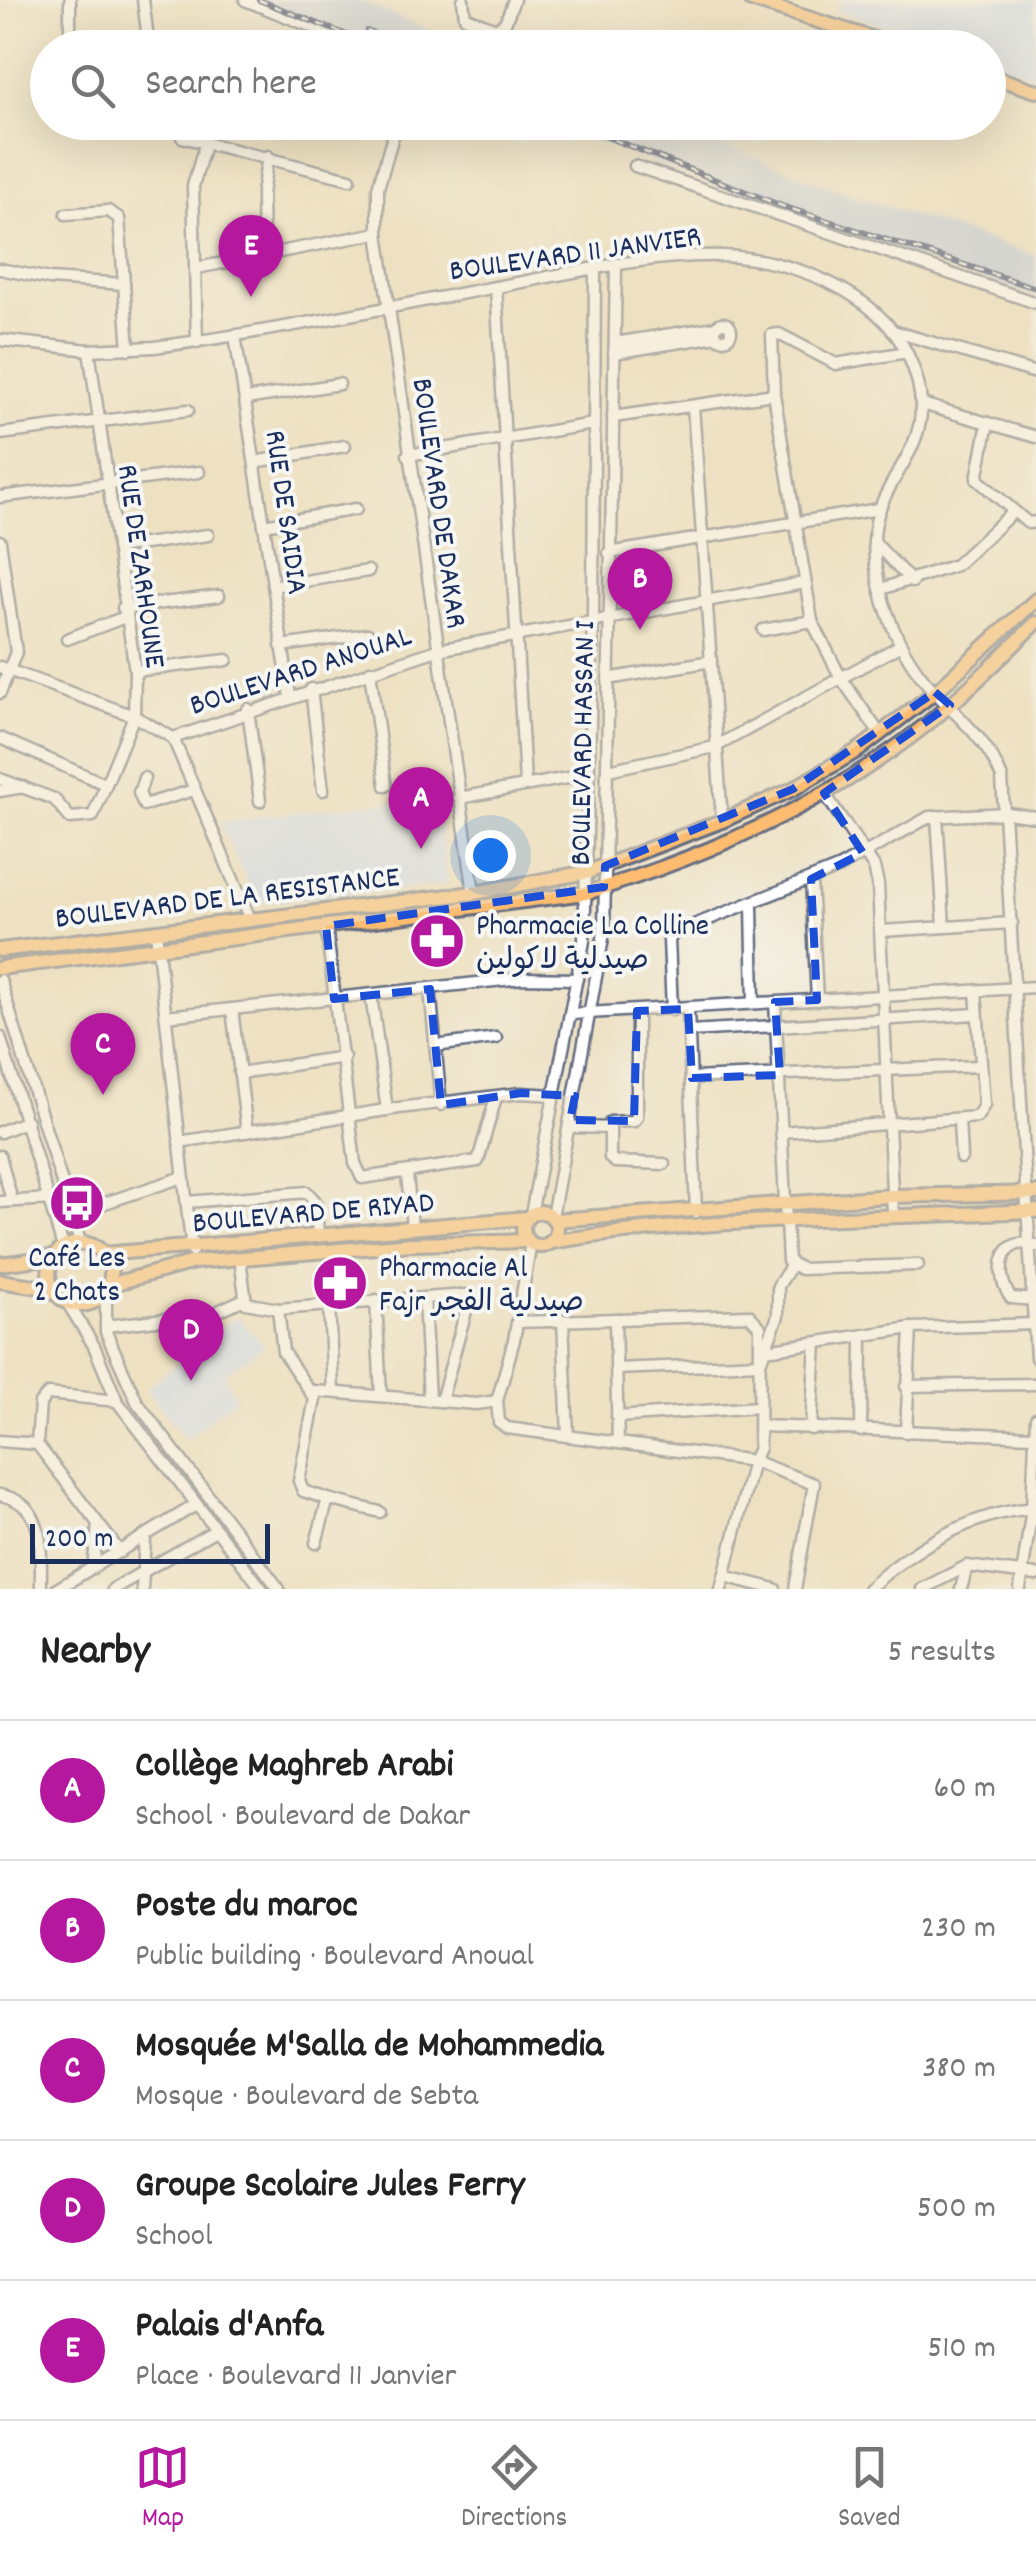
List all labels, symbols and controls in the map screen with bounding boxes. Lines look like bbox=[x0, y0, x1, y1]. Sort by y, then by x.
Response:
search box bbox=[30, 30, 1006, 140]
icon: search bbox=[65, 58, 120, 113]
text: Search here bbox=[145, 58, 317, 113]
pin: E bbox=[218, 214, 284, 297]
street label: BOULEVARD 11 JANVIER bbox=[447, 218, 704, 295]
street label: BOULEVARD DE DAKAR bbox=[398, 376, 475, 632]
street label: RUE DE SAIDIA bbox=[251, 428, 316, 598]
street label: RUE DE ZARHOUNE bbox=[103, 462, 174, 672]
pin: B bbox=[608, 548, 672, 630]
street label: BOULEVARD ANOUAL bbox=[185, 617, 418, 729]
street label: BOULEVARD HASSAN I bbox=[562, 620, 609, 866]
pin: A bbox=[388, 766, 454, 849]
your location bbox=[465, 830, 516, 881]
street label: BOULEVARD DE LA RESISTANCE bbox=[53, 858, 403, 943]
place label: Pharmacie La Colline صيدلية لاكولين bbox=[476, 907, 709, 984]
pharmacy icon: Pharmacie La Colline صيدلية لاكولين bbox=[407, 911, 467, 971]
pin: C bbox=[70, 1012, 136, 1095]
bus stop icon: Café Les 2 Chats bbox=[47, 1173, 107, 1233]
street label: BOULEVARD DE RIYAD bbox=[191, 1184, 436, 1247]
place label: Café Les 2 Chats bbox=[28, 1239, 126, 1316]
place label: Pharmacie Al Fajr صيدلية الفجر bbox=[379, 1249, 584, 1326]
pharmacy icon: Pharmacie Al Fajr صيدلية الفجر bbox=[310, 1253, 370, 1313]
pin: D bbox=[158, 1298, 224, 1381]
scale bar bbox=[30, 1519, 270, 1564]
text: 200 m bbox=[45, 1521, 113, 1561]
text: Nearby bbox=[40, 1624, 150, 1684]
text: 5 results bbox=[888, 1631, 996, 1677]
text: Collège Maghreb Arabi bbox=[135, 1740, 453, 1795]
text: A bbox=[64, 1767, 81, 1813]
text: 60 m bbox=[934, 1767, 996, 1813]
text: School · Boulevard de Dakar bbox=[135, 1795, 470, 1841]
text: Poste du maroc bbox=[135, 1880, 358, 1935]
text: B bbox=[65, 1907, 80, 1953]
text: 230 m bbox=[921, 1907, 996, 1953]
text: Public building · Boulevard Anoual bbox=[135, 1935, 534, 1981]
text: Mosquée M'Salla de Mohammedia bbox=[135, 2020, 603, 2075]
text: C bbox=[65, 2047, 80, 2093]
text: 380 m bbox=[922, 2047, 996, 2093]
text: Mosque · Boulevard de Sebta bbox=[135, 2075, 478, 2121]
text: Groupe Scolaire Jules Ferry bbox=[135, 2160, 525, 2215]
text: D bbox=[64, 2187, 81, 2233]
text: 500 m bbox=[917, 2187, 996, 2233]
text: School bbox=[135, 2215, 213, 2261]
text: Palais d'Anfa bbox=[135, 2300, 323, 2355]
text: E bbox=[65, 2327, 80, 2373]
text: 510 m bbox=[927, 2327, 996, 2373]
text: Place · Boulevard 11 Janvier bbox=[135, 2355, 456, 2401]
tab: Map bbox=[135, 2440, 190, 2540]
tab: Directions bbox=[461, 2440, 567, 2540]
tab: Saved bbox=[838, 2440, 901, 2540]

